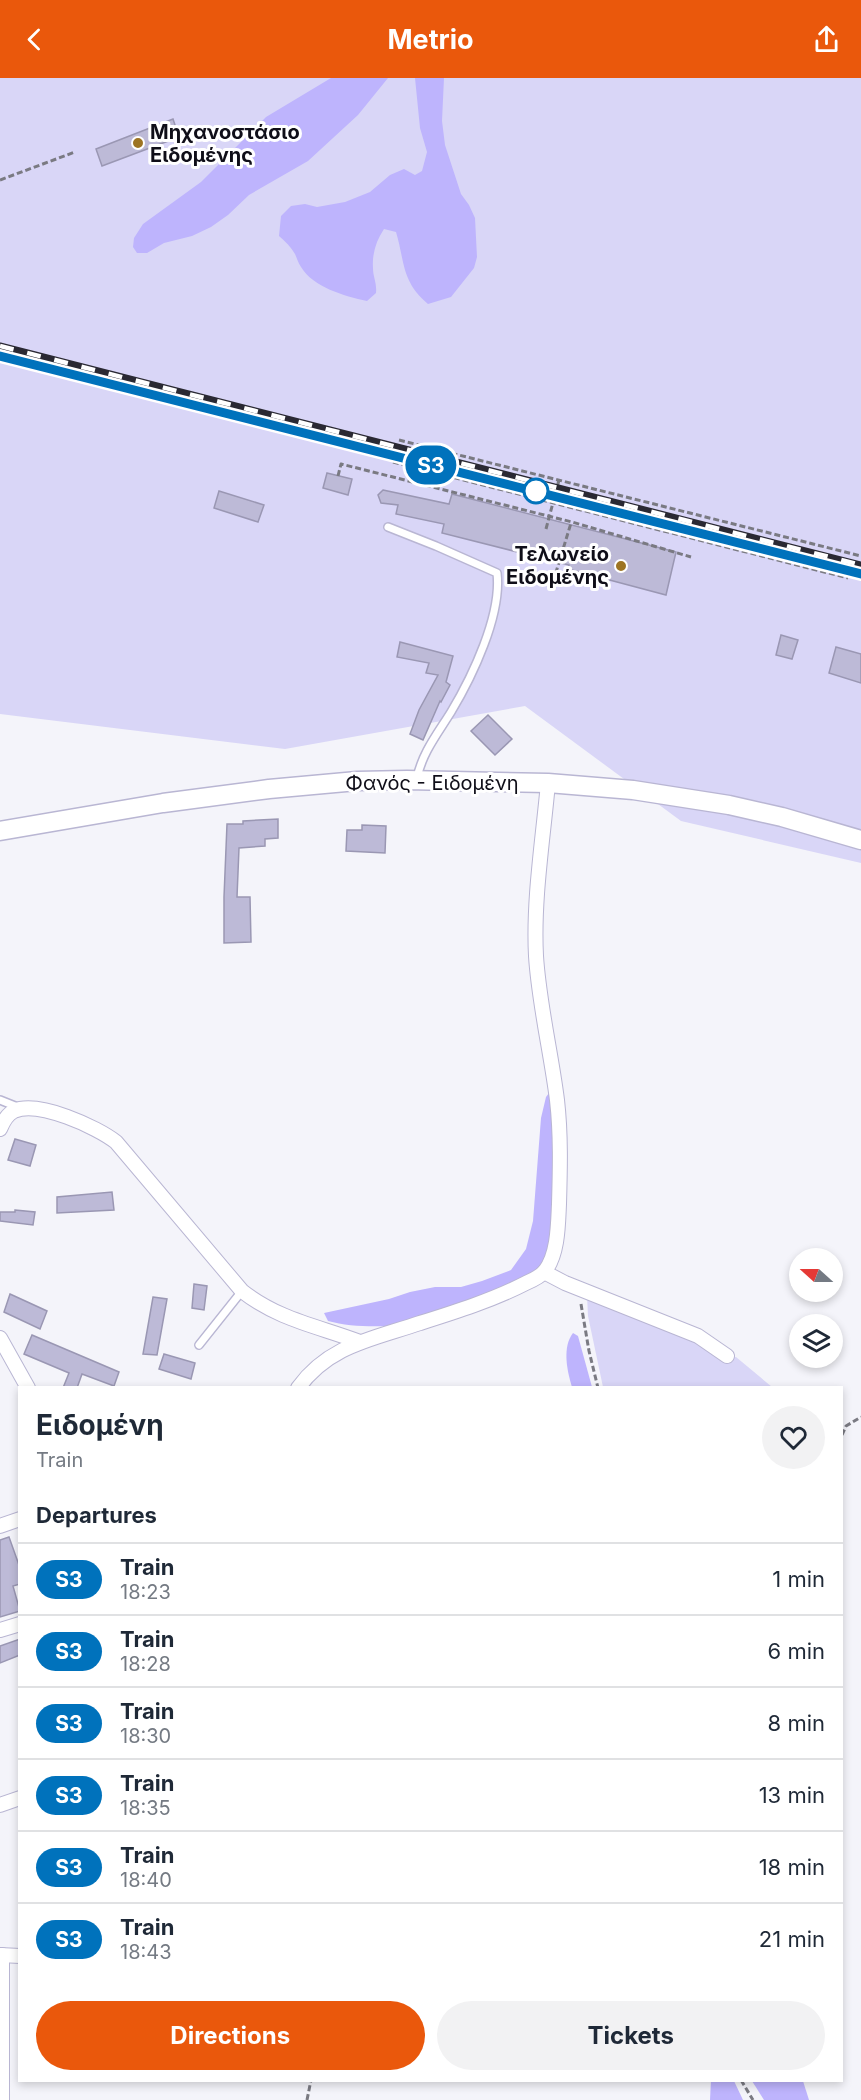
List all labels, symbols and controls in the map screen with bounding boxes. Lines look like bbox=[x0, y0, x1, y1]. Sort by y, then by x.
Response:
icon: back bbox=[18, 23, 51, 56]
text: Metrio bbox=[387, 23, 474, 56]
icon: share bbox=[810, 23, 843, 56]
place label: Μηχανοστάσιο Ειδομένης bbox=[150, 120, 300, 167]
marker: Μηχανοστάσιο Ειδομένης bbox=[131, 136, 145, 150]
line badge: S3 bbox=[404, 446, 458, 484]
text: S3 bbox=[417, 453, 445, 478]
unlabelled marker bbox=[523, 478, 549, 504]
place label: Τελωνείο Ειδομένης bbox=[506, 542, 609, 589]
marker: Τελωνείο Ειδομένης bbox=[614, 559, 628, 573]
street label: Φανός - Ειδομένη bbox=[345, 771, 519, 795]
north arrow bbox=[789, 1248, 843, 1302]
map controls bbox=[789, 1248, 843, 1368]
button: layers bbox=[789, 1314, 843, 1368]
button: heart bbox=[762, 1406, 825, 1469]
text: Ειδομένη bbox=[36, 1408, 164, 1442]
text: Train bbox=[36, 1448, 83, 1472]
text: Departures bbox=[36, 1502, 157, 1528]
text: Train bbox=[120, 1554, 175, 1580]
text: 1 min bbox=[772, 1566, 825, 1592]
text: S3 bbox=[55, 1567, 83, 1592]
text: 18:23 bbox=[120, 1580, 171, 1604]
text: Train bbox=[120, 1626, 175, 1652]
text: 6 min bbox=[768, 1638, 825, 1664]
text: S3 bbox=[55, 1639, 83, 1664]
text: 18:28 bbox=[120, 1652, 171, 1676]
text: Train bbox=[120, 1698, 175, 1724]
text: 8 min bbox=[768, 1710, 825, 1736]
text: S3 bbox=[55, 1711, 83, 1736]
text: 18:30 bbox=[120, 1724, 171, 1748]
text: Train bbox=[120, 1770, 175, 1796]
text: 13 min bbox=[759, 1782, 825, 1808]
text: S3 bbox=[55, 1783, 83, 1808]
text: 18:35 bbox=[120, 1796, 171, 1820]
text: Train bbox=[120, 1842, 175, 1868]
text: 18 min bbox=[759, 1854, 825, 1880]
text: S3 bbox=[55, 1855, 83, 1880]
text: 18:40 bbox=[120, 1868, 172, 1892]
text: Train bbox=[120, 1914, 175, 1940]
text: 21 min bbox=[759, 1926, 825, 1952]
text: S3 bbox=[55, 1927, 83, 1952]
text: 18:43 bbox=[120, 1940, 172, 1964]
button: Directions bbox=[36, 2001, 425, 2070]
button: Tickets bbox=[437, 2001, 825, 2070]

